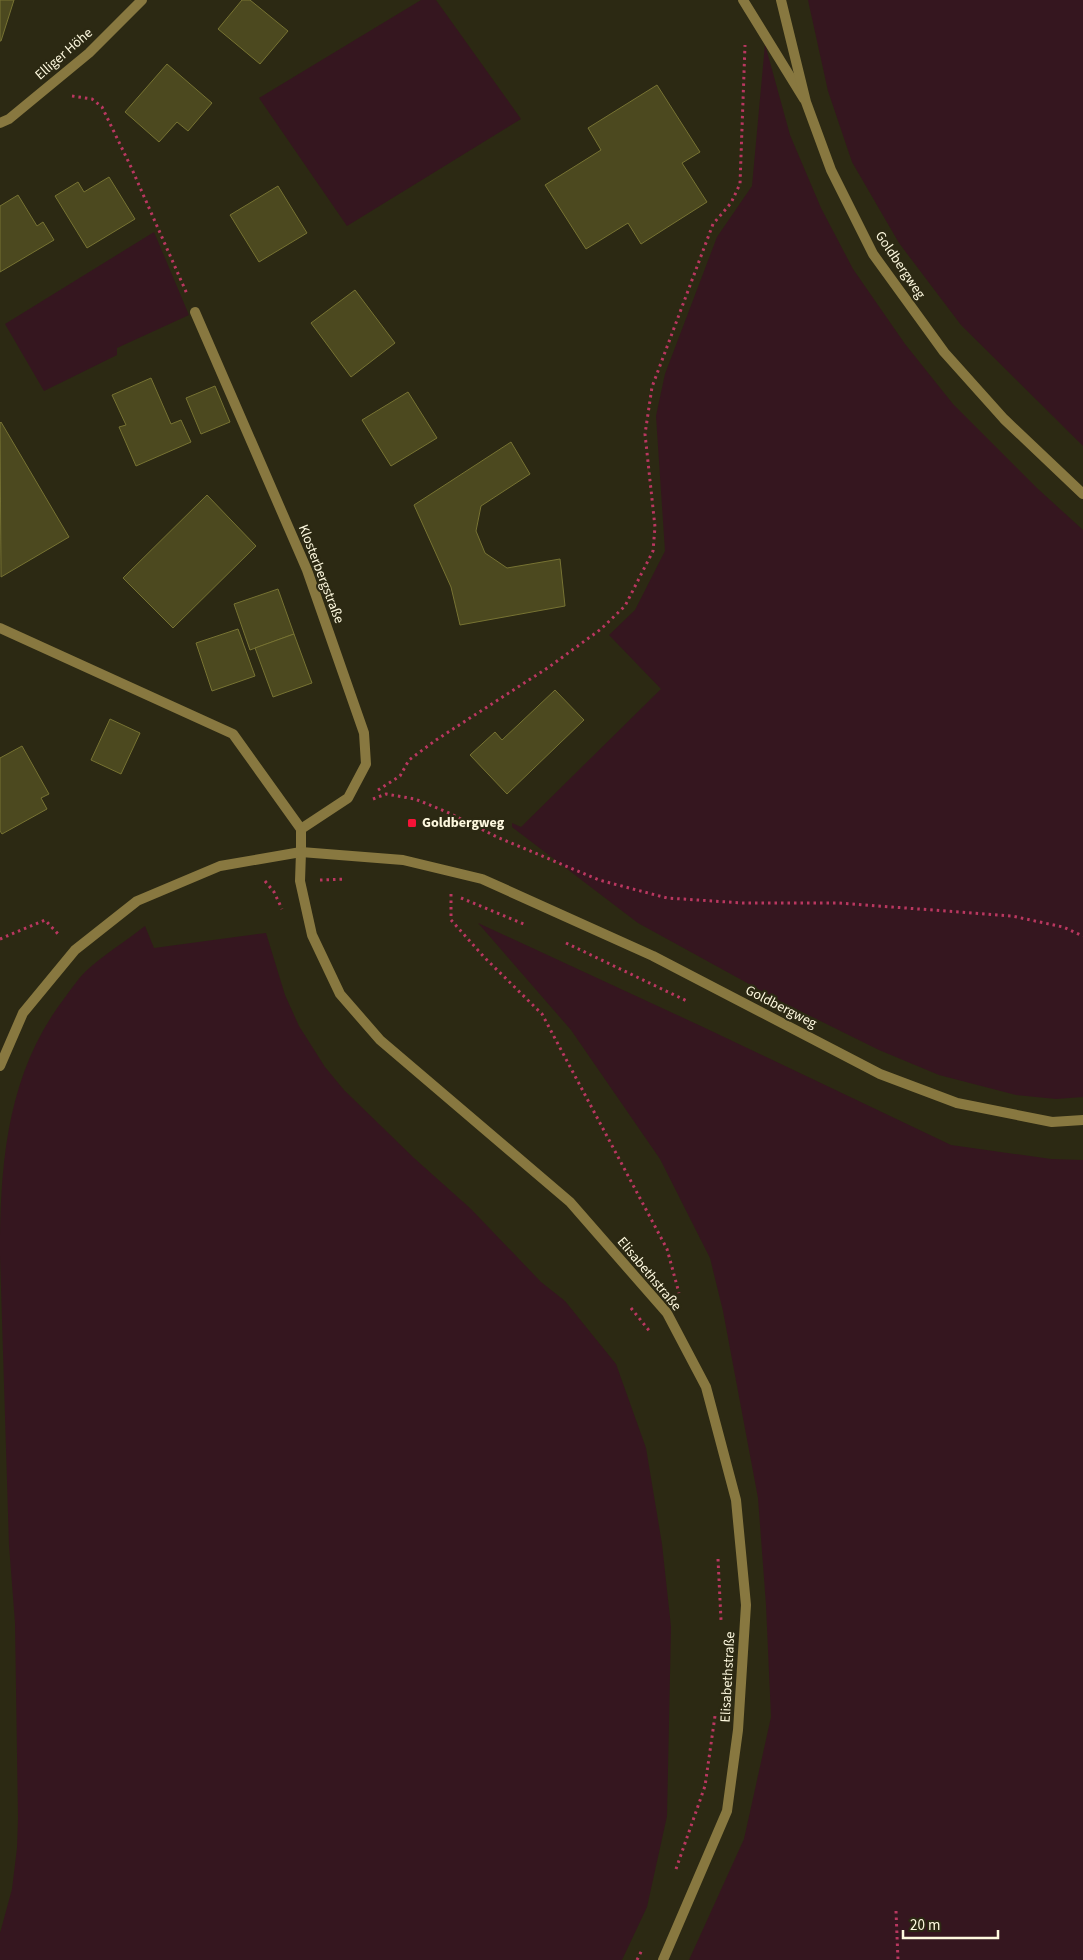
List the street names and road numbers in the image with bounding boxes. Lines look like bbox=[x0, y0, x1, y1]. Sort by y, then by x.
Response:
street label: Elliger Höhe bbox=[31, 23, 97, 85]
street label: Goldbergweg bbox=[870, 227, 930, 303]
street label: Klosterbergstraße bbox=[293, 522, 349, 626]
street label: Goldbergweg bbox=[742, 980, 820, 1034]
street label: Elisabethstraße bbox=[612, 1233, 686, 1315]
street label: Elisabethstraße bbox=[716, 1631, 740, 1723]

